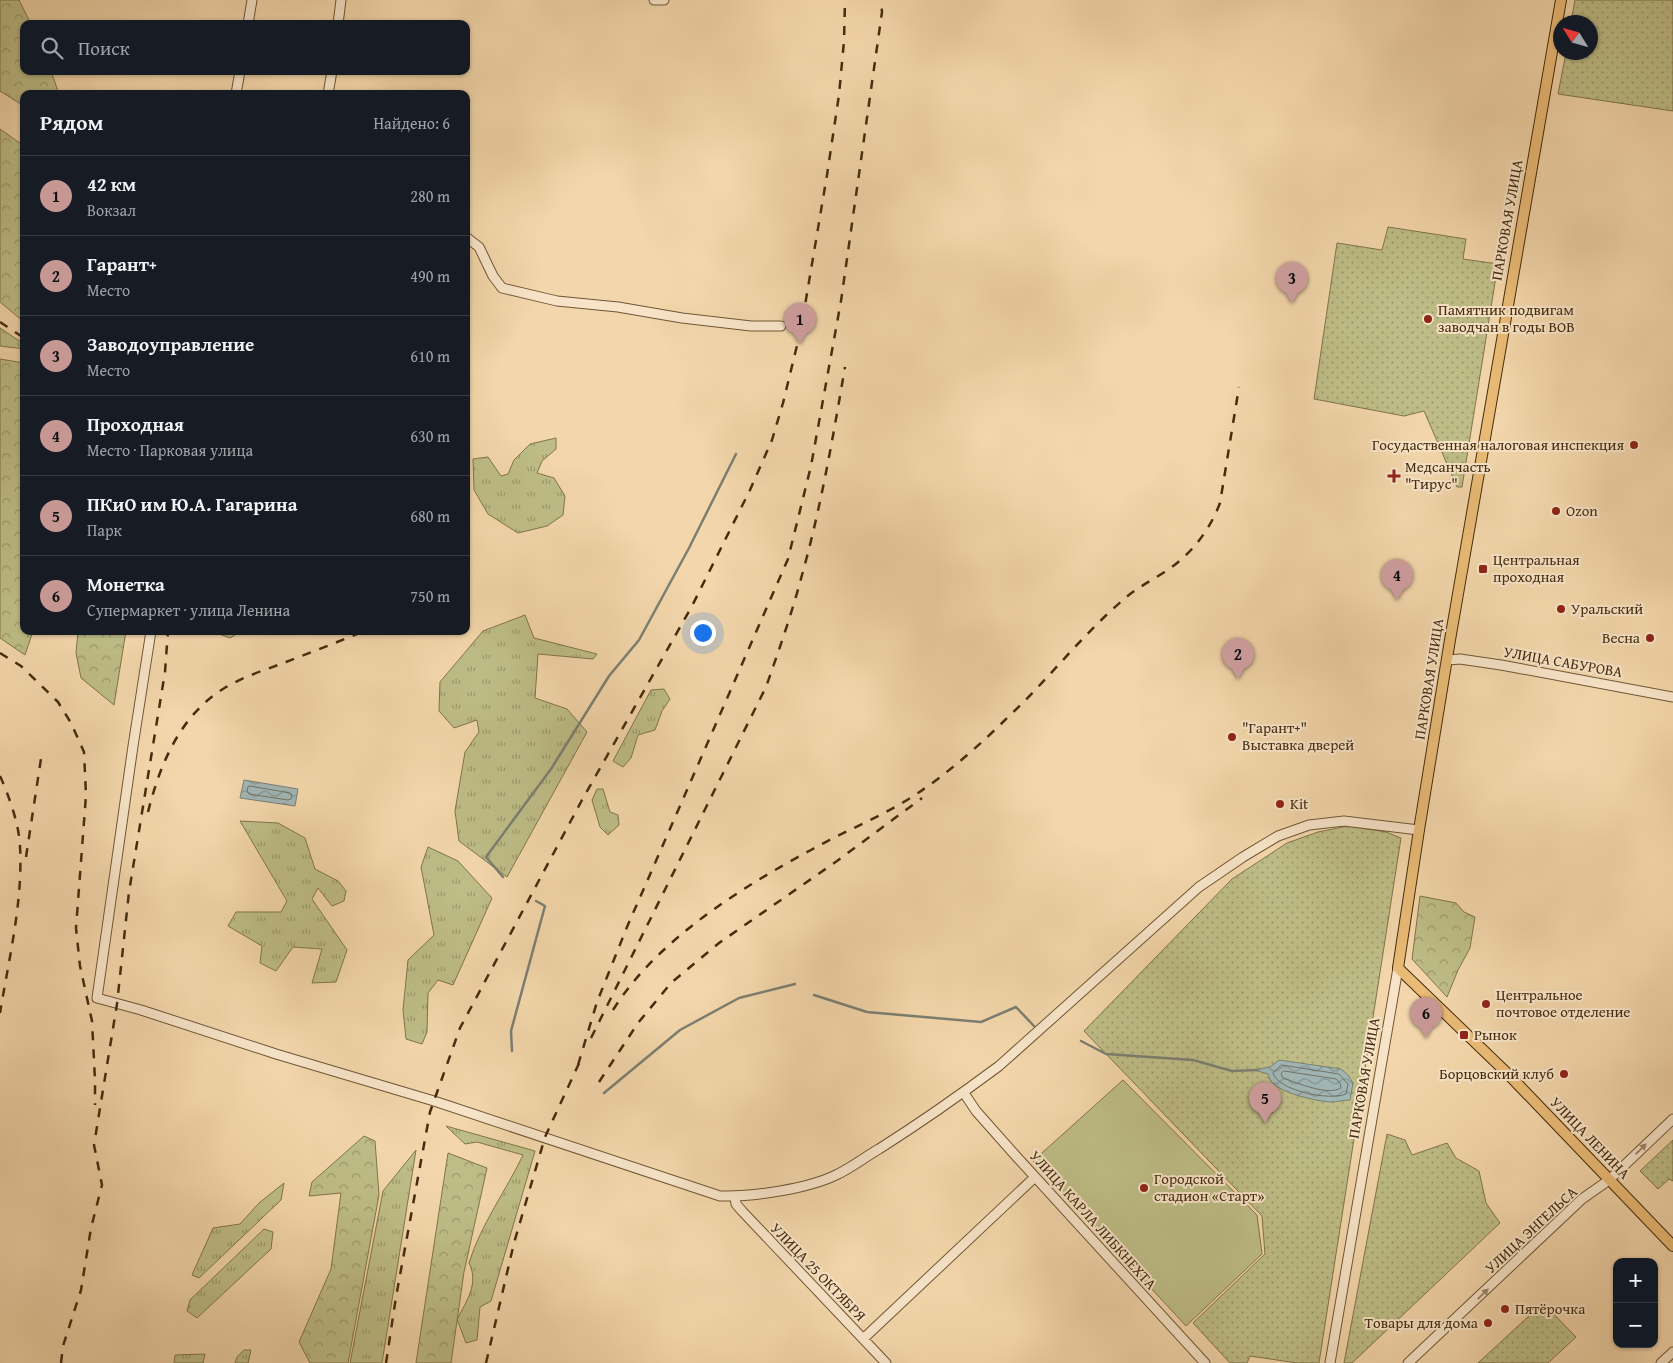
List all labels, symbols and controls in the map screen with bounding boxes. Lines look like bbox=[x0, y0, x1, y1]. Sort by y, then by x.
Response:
north arrow bbox=[1553, 15, 1598, 60]
search box bbox=[20, 20, 470, 75]
icon: search bbox=[38, 34, 66, 62]
text: Поиск bbox=[78, 34, 130, 62]
text: Рядом bbox=[40, 107, 103, 138]
text: Найдено: 6 bbox=[373, 111, 450, 135]
street label: ПАРКОВАЯ УЛИЦА bbox=[1486, 158, 1527, 282]
text: 42 км bbox=[87, 170, 136, 198]
text: 1 bbox=[52, 184, 60, 208]
text: 280 m bbox=[410, 184, 450, 208]
text: Вокзал bbox=[87, 198, 136, 222]
text: Гарант+ bbox=[87, 250, 157, 278]
pin: 3 bbox=[1276, 262, 1308, 303]
text: 2 bbox=[52, 264, 60, 288]
text: 490 m bbox=[410, 264, 450, 288]
text: Место bbox=[87, 278, 130, 302]
place label: Памятник подвигам заводчан в годы ВОВ bbox=[1438, 299, 1575, 337]
pin: 1 bbox=[784, 303, 816, 344]
marker: Памятник подвигам заводчан в годы ВОВ bbox=[1422, 313, 1434, 325]
text: Заводоуправление bbox=[87, 330, 254, 358]
text: 3 bbox=[52, 344, 60, 368]
text: 610 m bbox=[410, 344, 450, 368]
text: Место bbox=[87, 358, 130, 382]
text: Проходная bbox=[87, 410, 184, 438]
text: 4 bbox=[52, 424, 60, 448]
text: 630 m bbox=[410, 424, 450, 448]
place label: Госудаственная налоговая инспекция bbox=[1372, 434, 1624, 455]
text: Место · Парковая улица bbox=[87, 438, 253, 462]
marker: Госудаственная налоговая инспекция bbox=[1628, 439, 1640, 451]
place label: Медсанчасть "Тирус" bbox=[1405, 456, 1491, 494]
marker: Медсанчасть "Тирус" bbox=[1387, 469, 1401, 483]
text: ПКиО им Ю.А. Гагарина bbox=[87, 490, 297, 518]
place label: Ozon bbox=[1566, 500, 1598, 521]
text: 5 bbox=[52, 504, 60, 528]
text: 680 m bbox=[410, 504, 450, 528]
marker: Ozon bbox=[1550, 505, 1562, 517]
text: Парк bbox=[87, 518, 122, 542]
place label: Центральная проходная bbox=[1493, 549, 1580, 587]
pin: 4 bbox=[1381, 559, 1413, 600]
marker: Центральная проходная bbox=[1477, 563, 1489, 575]
text: Монетка bbox=[87, 570, 165, 598]
text: 6 bbox=[52, 584, 60, 608]
text: 750 m bbox=[410, 584, 450, 608]
text: Супермаркет · улица Ленина bbox=[87, 598, 290, 622]
place label: Уральский bbox=[1571, 598, 1643, 619]
marker: Уральский bbox=[1555, 603, 1567, 615]
street label: ПАРКОВАЯ УЛИЦА bbox=[1409, 617, 1448, 741]
your location bbox=[690, 620, 716, 646]
place label: Весна bbox=[1602, 627, 1641, 648]
marker: Весна bbox=[1644, 632, 1656, 644]
pin: 2 bbox=[1222, 638, 1254, 679]
street label: УЛИЦА САБУРОВА bbox=[1502, 641, 1624, 682]
place label: "Гарант+" Выставка дверей bbox=[1242, 717, 1354, 755]
marker: "Гарант+" Выставка дверей bbox=[1226, 731, 1238, 743]
place label: Kit bbox=[1290, 793, 1309, 814]
marker: Kit bbox=[1274, 798, 1286, 810]
place label: Центральное почтовое отделение bbox=[1496, 984, 1630, 1022]
pin: 6 bbox=[1410, 997, 1442, 1038]
marker: Центральное почтовое отделение bbox=[1480, 998, 1492, 1010]
street label: ПАРКОВАЯ УЛИЦА bbox=[1343, 1016, 1384, 1140]
place label: Рынок bbox=[1474, 1024, 1517, 1045]
marker: Рынок bbox=[1458, 1029, 1470, 1041]
place label: Борцовский клуб bbox=[1439, 1063, 1554, 1084]
marker: Борцовский клуб bbox=[1558, 1068, 1570, 1080]
pin: 5 bbox=[1249, 1082, 1281, 1123]
street label: УЛИЦА ЛЕНИНА bbox=[1546, 1092, 1635, 1183]
one-way arrow bbox=[1635, 1143, 1647, 1155]
street label: УЛИЦА КАРЛА ЛИБКНЕХТА bbox=[1025, 1145, 1162, 1294]
place label: Городской стадион «Старт» bbox=[1154, 1168, 1265, 1206]
street label: УЛИЦА ЭНГЕЛЬСА bbox=[1480, 1181, 1581, 1278]
marker: Городской стадион «Старт» bbox=[1138, 1182, 1150, 1194]
street label: УЛИЦА 25 ОКТЯБРЯ bbox=[766, 1218, 871, 1326]
map controls bbox=[1613, 1258, 1658, 1348]
button: + bbox=[1613, 1258, 1658, 1303]
one-way arrow bbox=[1476, 1288, 1488, 1300]
place label: Пятёрочка bbox=[1515, 1298, 1586, 1319]
marker: Пятёрочка bbox=[1499, 1303, 1511, 1315]
button: − bbox=[1613, 1303, 1658, 1348]
place label: Товары для дома bbox=[1365, 1312, 1479, 1333]
marker: Товары для дома bbox=[1482, 1317, 1494, 1329]

